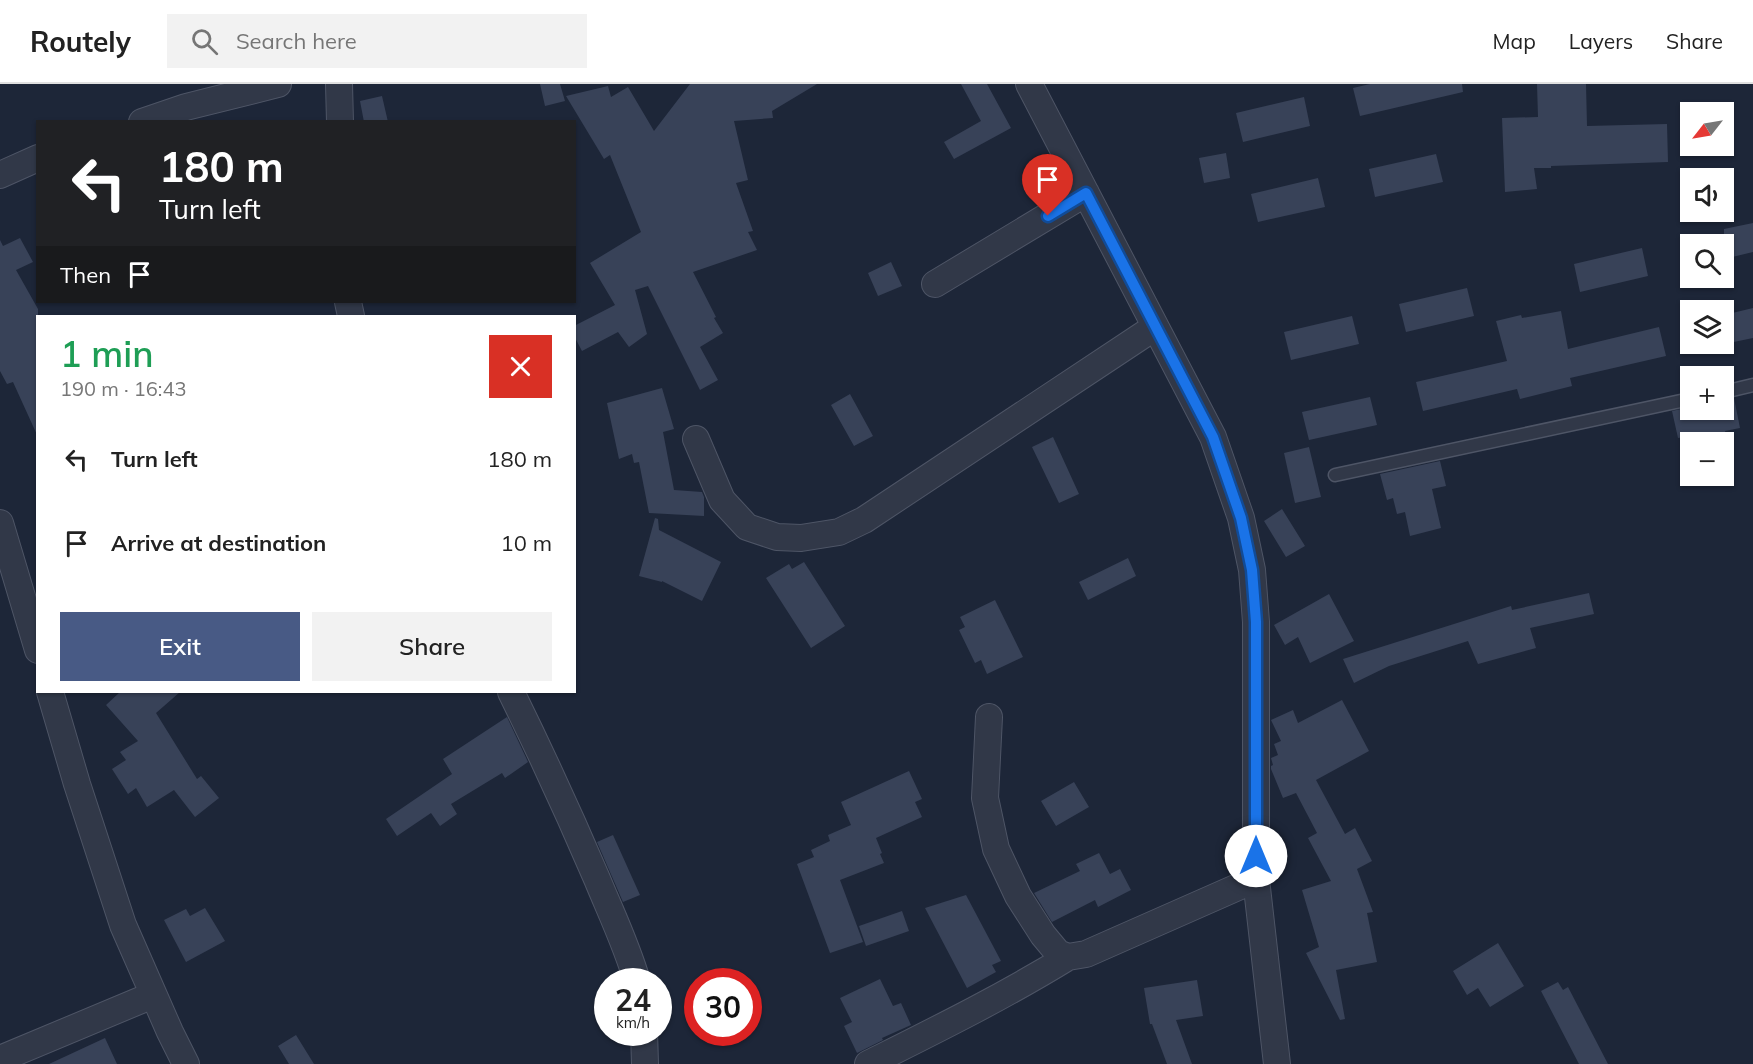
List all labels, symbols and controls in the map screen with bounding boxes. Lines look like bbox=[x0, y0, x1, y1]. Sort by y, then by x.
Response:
search box bbox=[167, 14, 587, 68]
text: Routely bbox=[30, 24, 131, 59]
icon: search bbox=[188, 25, 221, 58]
text: Search here bbox=[236, 27, 357, 55]
text: Map bbox=[1493, 28, 1536, 54]
text: Layers bbox=[1569, 28, 1633, 54]
text: Share bbox=[1666, 28, 1723, 54]
north arrow bbox=[1680, 102, 1734, 156]
map controls bbox=[1680, 102, 1734, 486]
text: 180 m bbox=[159, 140, 284, 193]
icon: left bbox=[60, 144, 138, 222]
pin bbox=[1022, 154, 1073, 216]
icon: arrive bbox=[1031, 163, 1064, 196]
button: sound bbox=[1680, 168, 1734, 222]
text: Turn left bbox=[159, 192, 261, 226]
button: search bbox=[1680, 234, 1734, 288]
icon: arrive bbox=[123, 258, 156, 291]
text: Then bbox=[60, 261, 111, 289]
button: layers bbox=[1680, 300, 1734, 354]
text: 1 min bbox=[60, 331, 154, 376]
button: close bbox=[489, 335, 552, 398]
button: + bbox=[1680, 366, 1734, 420]
text: 190 m · 16:43 bbox=[60, 376, 186, 401]
button: − bbox=[1680, 432, 1734, 486]
icon: left bbox=[60, 443, 93, 476]
text: Turn left bbox=[111, 445, 198, 473]
text: 180 m bbox=[487, 445, 552, 473]
icon: arrive bbox=[60, 527, 93, 560]
text: Arrive at destination bbox=[111, 529, 326, 557]
text: 10 m bbox=[501, 529, 552, 557]
button: Exit bbox=[60, 612, 300, 681]
button: Share bbox=[312, 612, 552, 681]
position arrow bbox=[1224, 824, 1288, 888]
speed limit sign: 30 bbox=[684, 968, 762, 1046]
text: 24 bbox=[615, 981, 651, 1019]
text: km/h bbox=[616, 1013, 650, 1032]

